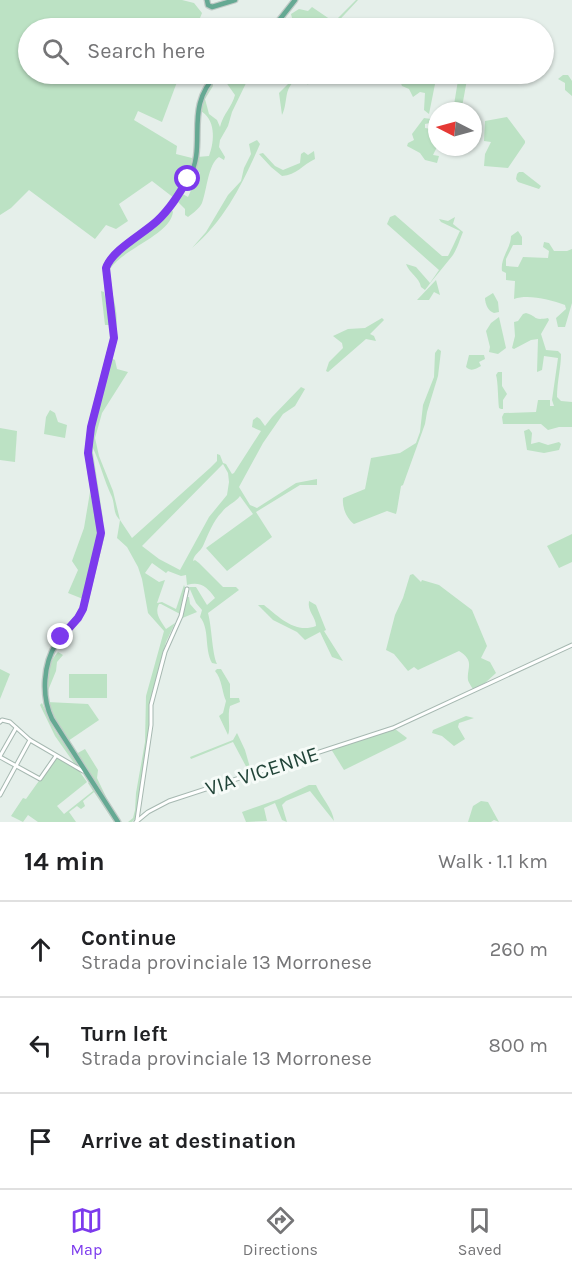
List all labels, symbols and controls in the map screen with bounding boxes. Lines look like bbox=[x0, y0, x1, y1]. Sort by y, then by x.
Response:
search box bbox=[18, 18, 554, 84]
icon: search bbox=[39, 35, 72, 68]
text: Search here bbox=[87, 38, 205, 64]
north arrow bbox=[428, 102, 482, 156]
route start bbox=[174, 165, 200, 191]
route end bbox=[47, 623, 73, 649]
street label: VIA VICENNE bbox=[202, 741, 322, 801]
text: 14 min bbox=[24, 846, 105, 877]
text: Walk · 1.1 km bbox=[438, 850, 548, 873]
text: Continue bbox=[81, 925, 176, 951]
icon: ahead bbox=[24, 933, 57, 966]
text: 260 m bbox=[490, 938, 548, 961]
text: Strada provinciale 13 Morronese bbox=[81, 951, 372, 974]
text: Turn left bbox=[81, 1021, 168, 1047]
icon: left bbox=[24, 1029, 57, 1062]
text: 800 m bbox=[489, 1034, 548, 1057]
text: Strada provinciale 13 Morronese bbox=[81, 1047, 372, 1070]
icon: arrive bbox=[24, 1125, 57, 1158]
text: Arrive at destination bbox=[81, 1128, 296, 1154]
tab: Map bbox=[70, 1204, 103, 1259]
tab: Directions bbox=[243, 1204, 318, 1259]
tab: Saved bbox=[458, 1204, 502, 1259]

